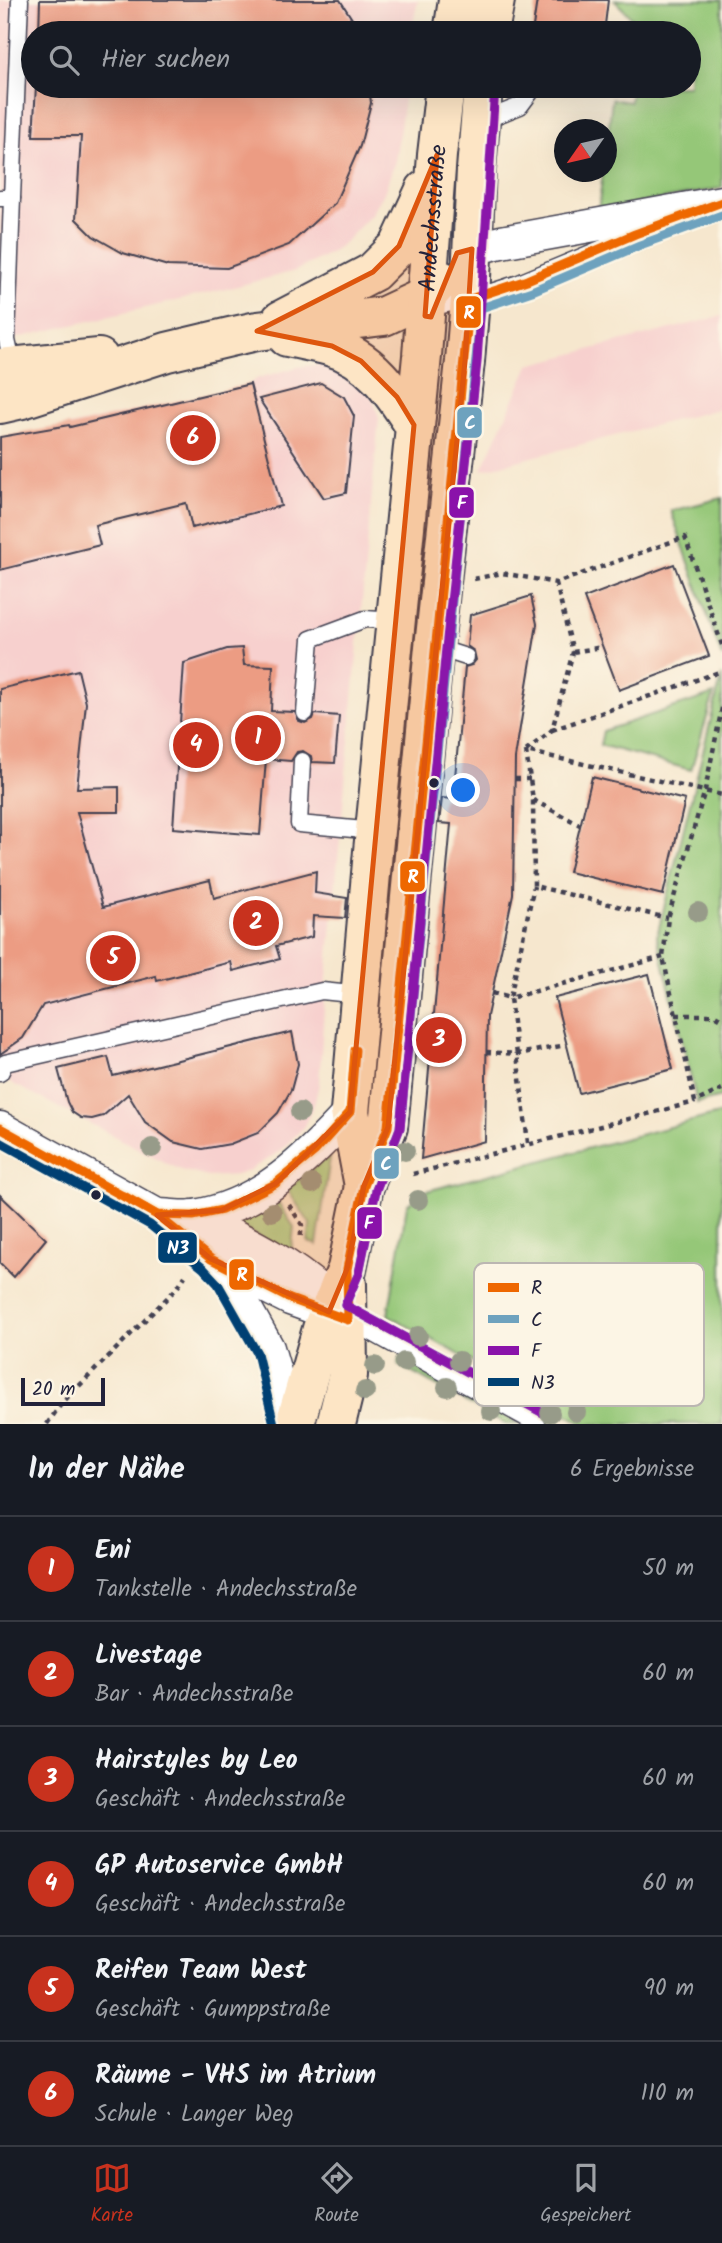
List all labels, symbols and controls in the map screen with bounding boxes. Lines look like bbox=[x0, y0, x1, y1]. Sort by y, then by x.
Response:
search box bbox=[21, 21, 701, 98]
text: Hier suchen bbox=[101, 39, 230, 81]
icon: search bbox=[45, 41, 83, 79]
north arrow bbox=[554, 119, 617, 182]
street label: Andechsstraße bbox=[409, 142, 459, 293]
line badge: R bbox=[455, 295, 482, 329]
text: R bbox=[463, 299, 475, 329]
line badge: C bbox=[456, 406, 483, 439]
text: C bbox=[464, 409, 476, 439]
pin: 6 bbox=[170, 412, 216, 464]
line badge: F bbox=[448, 486, 475, 519]
text: F bbox=[457, 489, 469, 519]
pin: 1 bbox=[235, 712, 281, 764]
pin: 4 bbox=[173, 719, 219, 771]
your location bbox=[446, 773, 480, 807]
unlabelled marker bbox=[427, 776, 441, 790]
line badge: R bbox=[399, 860, 426, 893]
text: R bbox=[407, 863, 419, 893]
pin: 2 bbox=[233, 897, 279, 949]
pin: 5 bbox=[90, 932, 136, 984]
pin: 3 bbox=[416, 1014, 462, 1066]
line badge: C bbox=[373, 1147, 400, 1180]
text: C bbox=[380, 1150, 392, 1180]
unlabelled marker bbox=[89, 1188, 103, 1202]
line badge: F bbox=[356, 1206, 383, 1240]
text: F bbox=[364, 1209, 376, 1239]
line badge: N3 bbox=[157, 1231, 198, 1264]
text: N3 bbox=[167, 1234, 189, 1264]
line badge: R bbox=[228, 1258, 255, 1291]
text: R bbox=[236, 1261, 248, 1291]
legend bbox=[474, 1263, 704, 1406]
text: R bbox=[531, 1274, 542, 1304]
text: C bbox=[531, 1306, 542, 1336]
text: F bbox=[531, 1337, 543, 1367]
text: N3 bbox=[531, 1369, 555, 1399]
scale bar bbox=[21, 1375, 105, 1407]
text: 20 m bbox=[32, 1375, 75, 1405]
text: In der Nähe bbox=[28, 1446, 185, 1494]
text: 6 Ergebnisse bbox=[570, 1452, 694, 1488]
text: Eni bbox=[95, 1530, 131, 1572]
text: 1 bbox=[48, 1551, 54, 1587]
text: 50 m bbox=[643, 1551, 694, 1587]
text: Tankstelle · Andechsstraße bbox=[95, 1572, 357, 1608]
text: Livestage bbox=[95, 1635, 202, 1677]
text: 2 bbox=[44, 1656, 58, 1692]
text: 60 m bbox=[642, 1656, 694, 1692]
text: Bar · Andechsstraße bbox=[95, 1677, 293, 1713]
text: Hairstyles by Leo bbox=[95, 1740, 298, 1782]
text: 3 bbox=[45, 1761, 57, 1797]
text: 60 m bbox=[642, 1761, 694, 1797]
text: Geschäft · Andechsstraße bbox=[95, 1782, 345, 1818]
text: GP Autoservice GmbH bbox=[95, 1845, 343, 1887]
text: 4 bbox=[45, 1866, 57, 1902]
text: 60 m bbox=[642, 1866, 694, 1902]
text: Geschäft · Andechsstraße bbox=[95, 1887, 345, 1923]
text: Reifen Team West bbox=[95, 1950, 307, 1992]
text: 5 bbox=[45, 1971, 57, 2007]
text: 90 m bbox=[644, 1971, 694, 2007]
text: Geschäft · Gumppstraße bbox=[95, 1992, 330, 2028]
text: Räume - VHS im Atrium bbox=[95, 2055, 376, 2097]
text: 6 bbox=[45, 2076, 57, 2112]
text: 110 m bbox=[641, 2076, 694, 2112]
text: Schule · Langer Weg bbox=[95, 2097, 294, 2133]
tab: Karte bbox=[91, 2159, 133, 2231]
tab: Route bbox=[314, 2159, 359, 2231]
tab: Gespeichert bbox=[540, 2159, 631, 2231]

